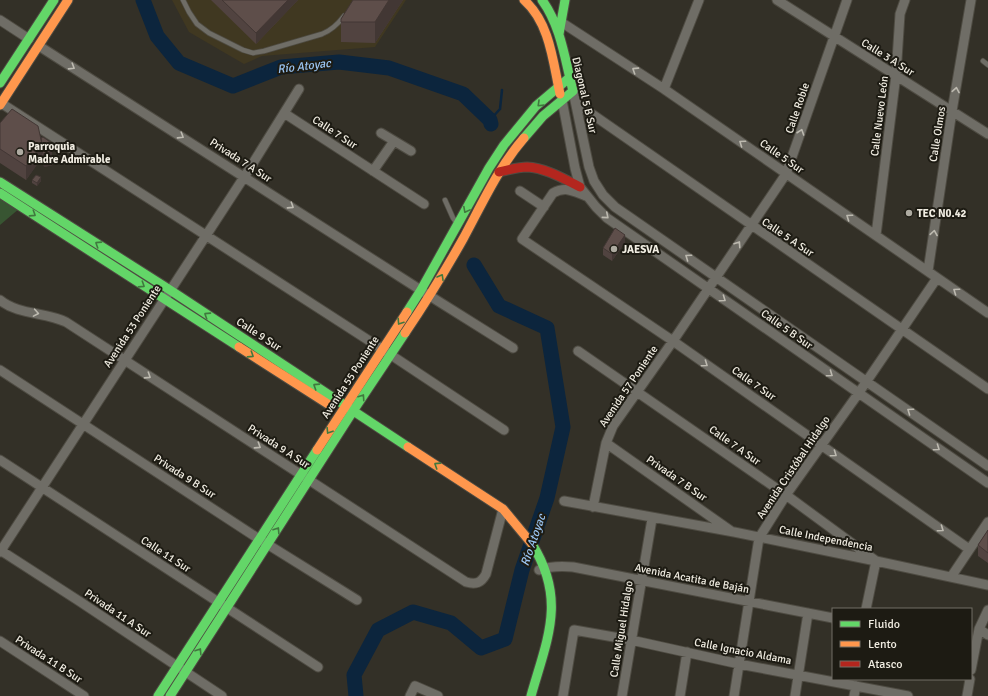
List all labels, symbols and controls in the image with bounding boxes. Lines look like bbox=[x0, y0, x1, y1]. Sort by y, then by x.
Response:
street label: Calle 3 A Sur bbox=[859, 36, 917, 79]
water label: Río Atoyac bbox=[276, 56, 333, 77]
street label: Diagonal 5 B Sur bbox=[569, 56, 600, 135]
one-way arrow bbox=[67, 62, 74, 69]
one-way arrow bbox=[632, 67, 639, 75]
street label: Calle Nuevo León bbox=[868, 75, 891, 157]
street label: Calle Roble bbox=[783, 81, 812, 135]
one-way arrow bbox=[951, 87, 959, 93]
one-way arrow bbox=[537, 99, 545, 107]
street label: Calle Olmos bbox=[927, 105, 948, 163]
street label: Calle 7 Sur bbox=[310, 113, 360, 152]
one-way arrow bbox=[796, 128, 805, 135]
one-way arrow bbox=[177, 131, 184, 139]
street label: Privada 7 A Sur bbox=[207, 136, 274, 185]
street label: Calle 5 Sur bbox=[757, 137, 806, 176]
place label: Parroquia Madre Admirable bbox=[28, 140, 111, 166]
one-way arrow bbox=[739, 140, 746, 148]
marker: Parroquia Madre Admirable bbox=[15, 147, 25, 157]
one-way arrow bbox=[287, 201, 294, 209]
one-way arrow bbox=[463, 206, 471, 213]
place label: TEC N0.42 bbox=[917, 207, 967, 220]
marker: TEC N0.42 bbox=[904, 208, 914, 218]
one-way arrow bbox=[29, 209, 36, 217]
one-way arrow bbox=[601, 212, 609, 219]
one-way arrow bbox=[846, 214, 853, 222]
street label: Calle 5 A Sur bbox=[759, 215, 816, 260]
one-way arrow bbox=[929, 230, 938, 236]
one-way arrow bbox=[95, 242, 102, 249]
one-way arrow bbox=[733, 242, 740, 249]
place label: JAESVA bbox=[622, 243, 659, 256]
marker: JAESVA bbox=[609, 244, 619, 254]
one-way arrow bbox=[686, 255, 693, 262]
one-way arrow bbox=[437, 274, 444, 281]
one-way arrow bbox=[138, 280, 145, 288]
street label: Avenida 53 Poniente bbox=[101, 283, 164, 370]
one-way arrow bbox=[953, 288, 960, 296]
one-way arrow bbox=[719, 294, 726, 301]
street label: Calle 5 B Sur bbox=[758, 307, 815, 352]
one-way arrow bbox=[33, 309, 39, 317]
one-way arrow bbox=[205, 312, 212, 319]
street label: Calle 9 Sur bbox=[234, 315, 284, 354]
one-way arrow bbox=[397, 318, 404, 325]
street label: Avenida 55 Poniente bbox=[319, 334, 382, 421]
street label: Avenida 57 Poniente bbox=[596, 343, 660, 429]
one-way arrow bbox=[247, 350, 254, 358]
one-way arrow bbox=[700, 359, 707, 366]
street label: Calle 7 Sur bbox=[729, 364, 778, 403]
one-way arrow bbox=[826, 369, 833, 377]
one-way arrow bbox=[144, 371, 151, 379]
one-way arrow bbox=[313, 383, 320, 391]
one-way arrow bbox=[357, 395, 364, 402]
one-way arrow bbox=[907, 408, 914, 416]
street label: Avenida Cristóbal Hidalgo bbox=[754, 413, 833, 521]
street label: Privada 9 A Sur bbox=[245, 422, 312, 471]
street label: Calle 7 A Sur bbox=[706, 423, 763, 468]
one-way arrow bbox=[326, 427, 333, 434]
one-way arrow bbox=[253, 441, 260, 448]
one-way arrow bbox=[933, 443, 940, 451]
one-way arrow bbox=[830, 449, 837, 456]
street label: Privada 9 B Sur bbox=[151, 452, 218, 501]
street label: Privada 7 B Sur bbox=[644, 453, 710, 504]
one-way arrow bbox=[434, 463, 441, 470]
water label: Río Atoyac bbox=[518, 511, 550, 568]
street label: Calle Independencia bbox=[778, 523, 874, 554]
one-way arrow bbox=[936, 524, 943, 531]
one-way arrow bbox=[272, 528, 279, 535]
street label: Calle 11 Sur bbox=[138, 534, 193, 575]
street label: Avenida Acatita de Baján bbox=[634, 561, 750, 596]
street label: Calle Miguel Hidalgo bbox=[607, 580, 636, 678]
street label: Privada 11 A Sur bbox=[82, 586, 153, 640]
legend bbox=[832, 608, 972, 680]
text: Fluido bbox=[868, 617, 900, 632]
street label: Privada 11 B Sur bbox=[13, 633, 85, 686]
street label: Calle Ignacio Aldama bbox=[693, 636, 793, 667]
text: Lento bbox=[868, 637, 897, 652]
one-way arrow bbox=[194, 649, 201, 656]
text: Atasco bbox=[868, 657, 903, 672]

